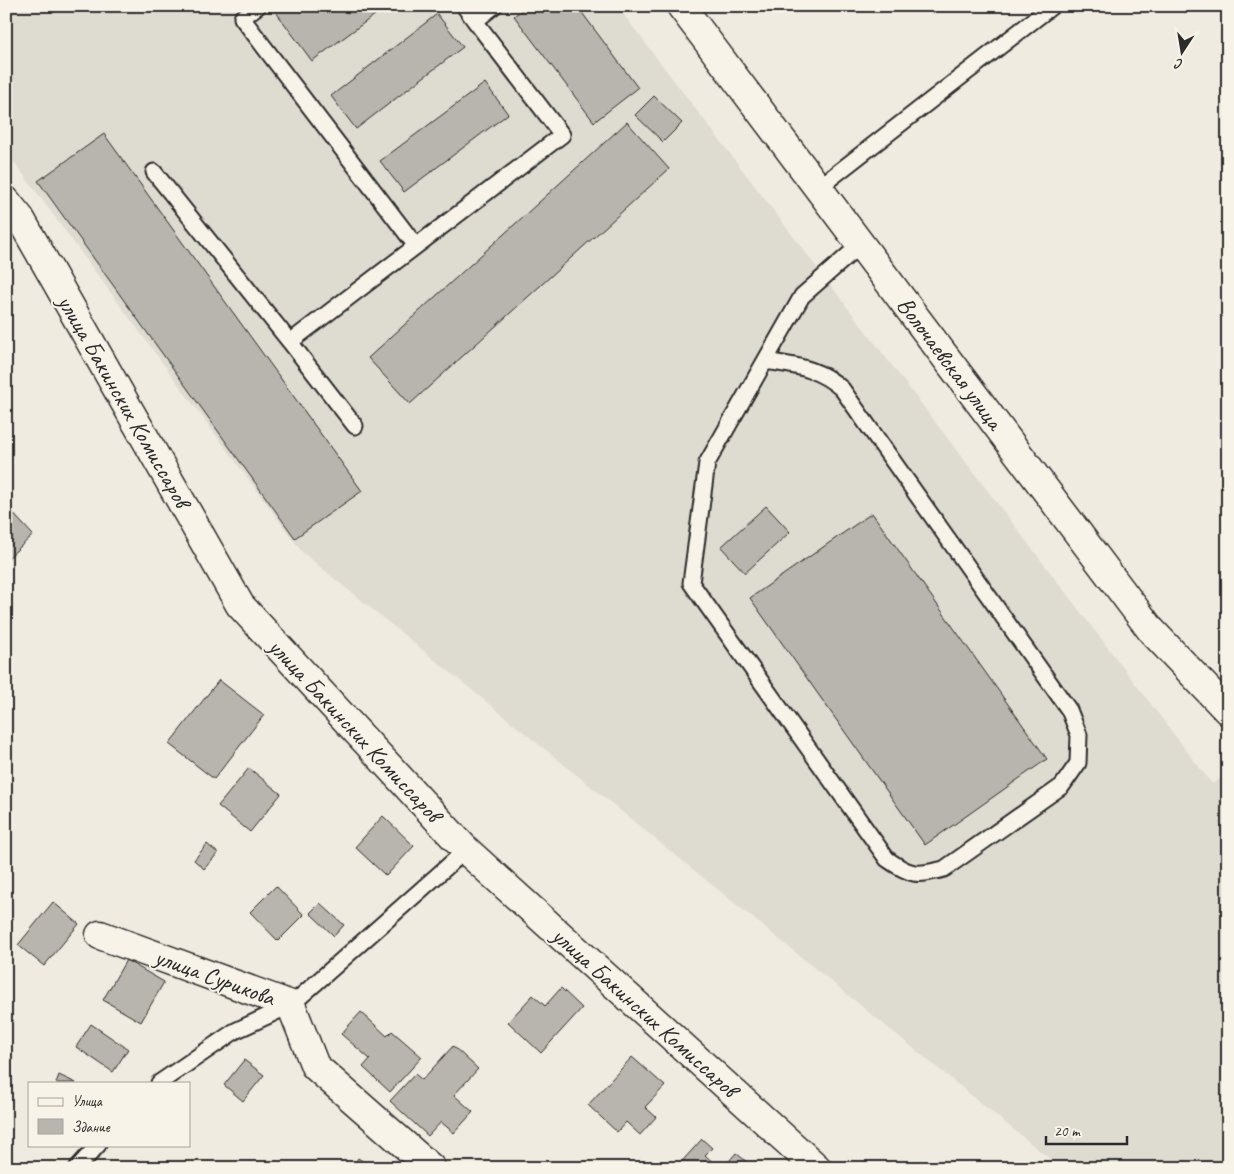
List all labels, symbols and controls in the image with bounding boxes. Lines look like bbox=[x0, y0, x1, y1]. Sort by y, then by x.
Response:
north arrow bbox=[1156, 28, 1206, 78]
text: С bbox=[1172, 55, 1185, 73]
street label: улица Бакинских Комиссаров bbox=[50, 288, 199, 516]
street label: Волочаевская улица bbox=[890, 291, 1011, 437]
street label: улица Бакинских Комиссаров bbox=[261, 631, 451, 831]
street label: улица Бакинских Комиссаров bbox=[544, 919, 748, 1107]
street label: улица Сурикова bbox=[149, 941, 280, 1013]
legend bbox=[28, 1082, 190, 1146]
text: Улица bbox=[72, 1092, 103, 1111]
scale bar bbox=[1046, 1114, 1128, 1146]
text: Здание bbox=[72, 1118, 111, 1137]
text: 20 m bbox=[1054, 1122, 1081, 1141]

